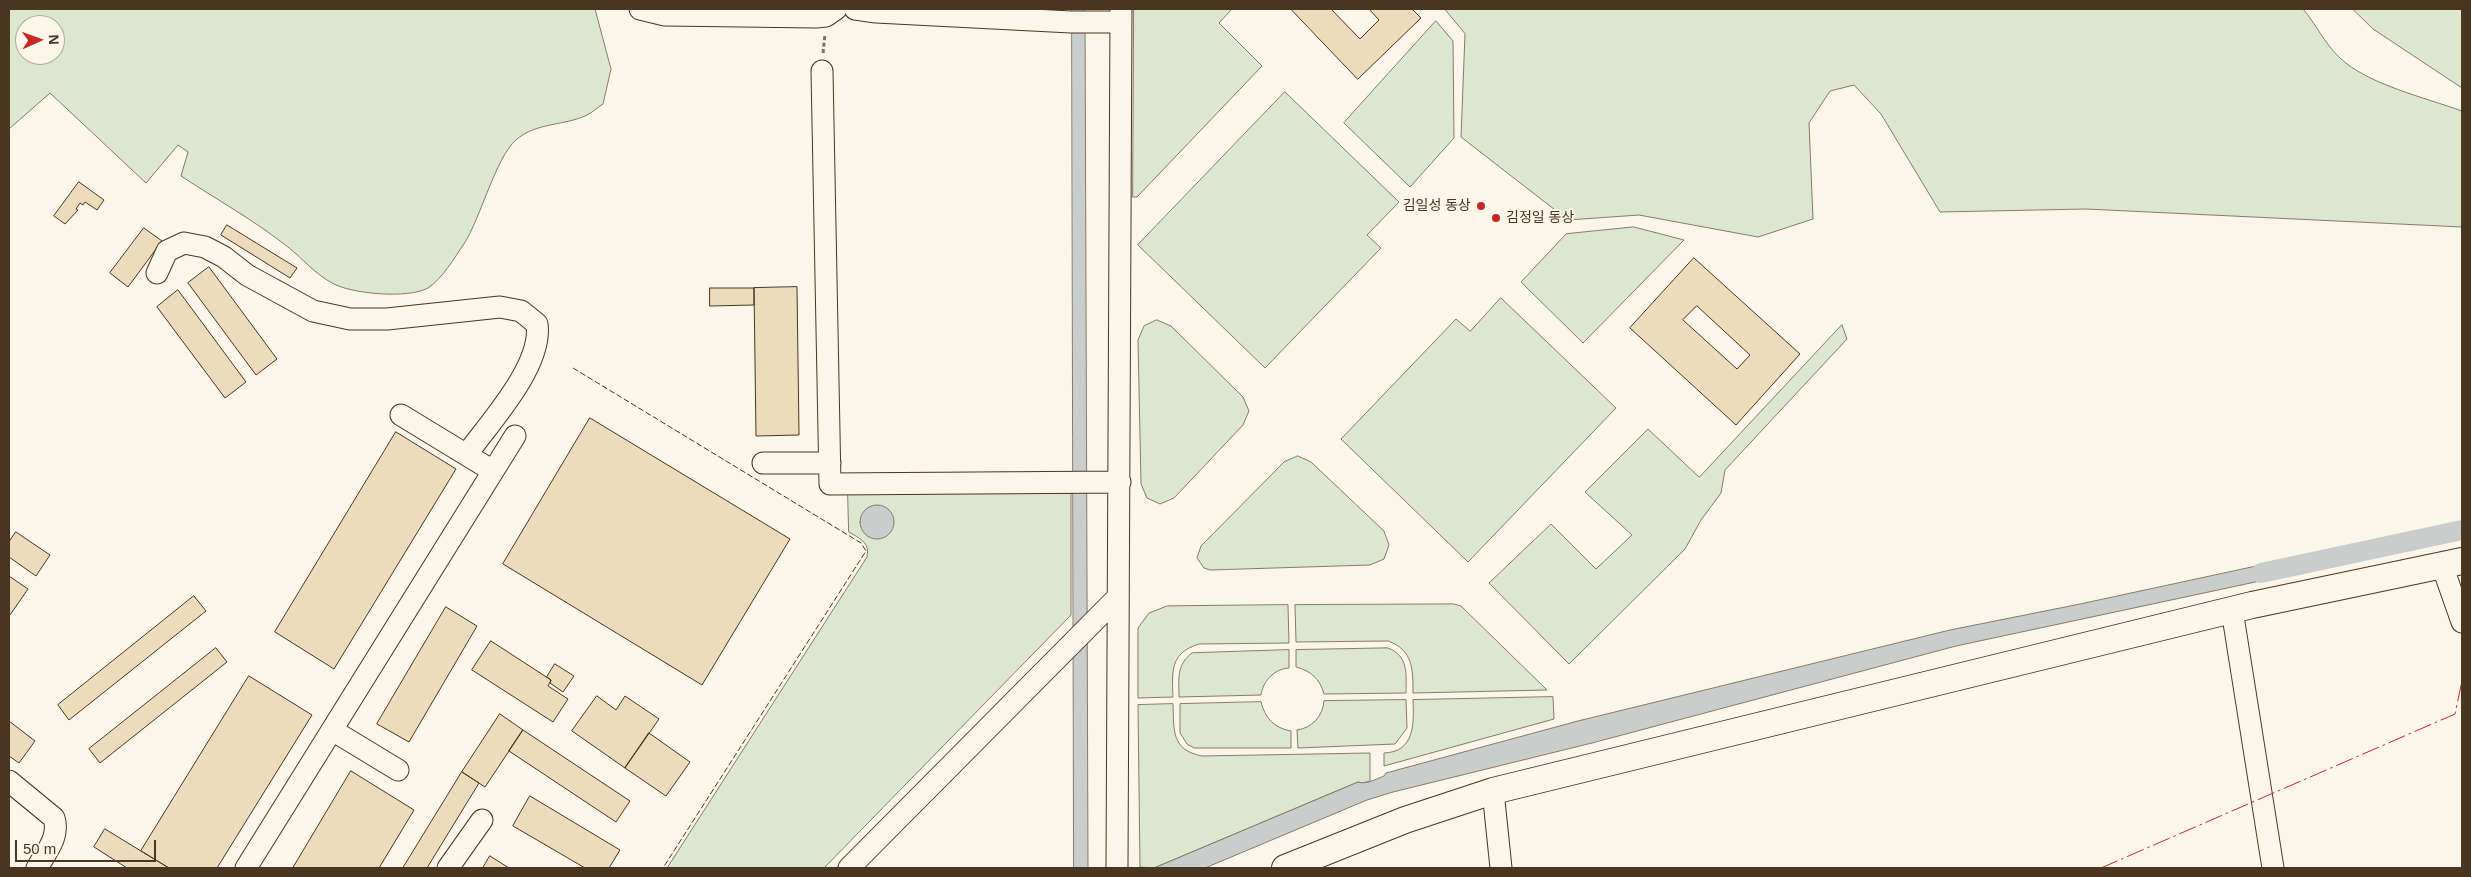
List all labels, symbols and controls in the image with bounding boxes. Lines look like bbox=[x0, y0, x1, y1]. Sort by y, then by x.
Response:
north arrow bbox=[15, 15, 65, 65]
text: N bbox=[46, 34, 62, 45]
place label: 김일성 동상 bbox=[1403, 198, 1471, 214]
marker: 김일성 동상 bbox=[1475, 200, 1487, 212]
place label: 김정일 동상 bbox=[1506, 210, 1574, 226]
marker: 김정일 동상 bbox=[1490, 212, 1502, 224]
scale bar bbox=[18, 830, 159, 862]
text: 50 m bbox=[23, 840, 56, 857]

